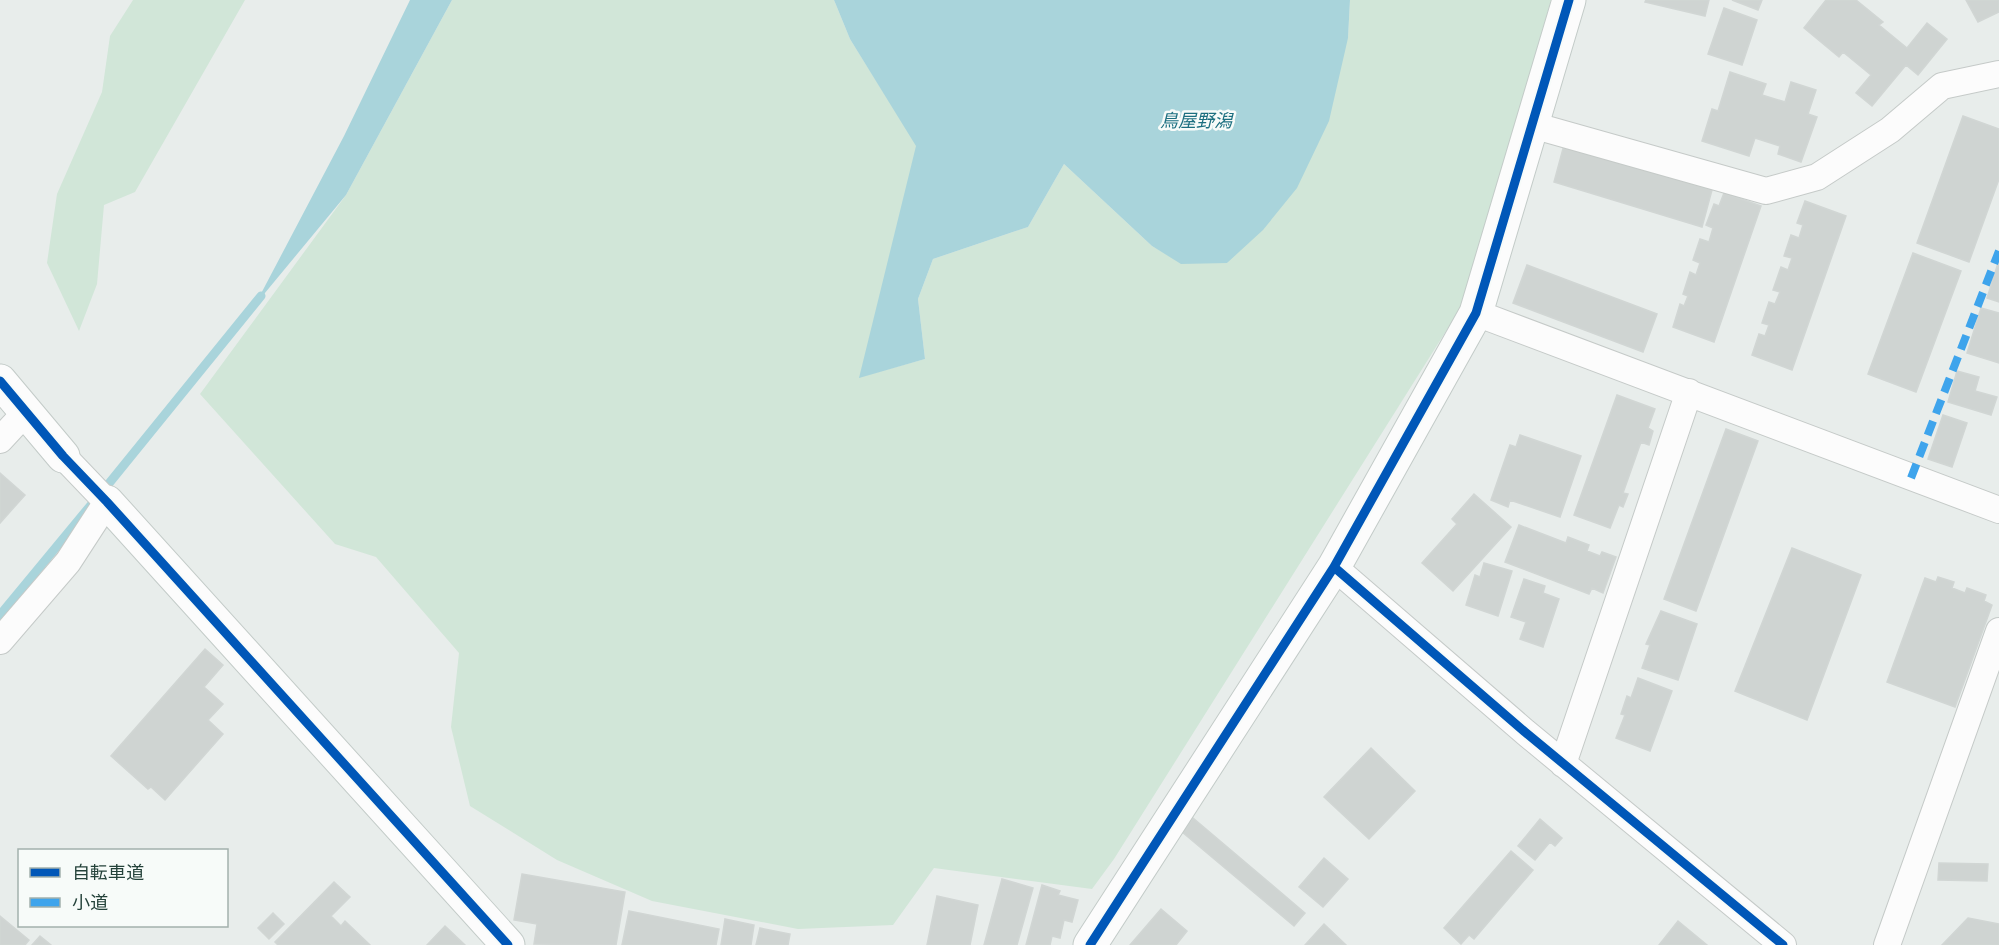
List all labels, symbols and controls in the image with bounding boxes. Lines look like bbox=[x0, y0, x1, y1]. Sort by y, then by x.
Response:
water label: 鳥屋野潟 bbox=[1160, 110, 1234, 132]
legend bbox=[18, 849, 228, 927]
text: 自転車道 bbox=[72, 862, 144, 884]
text: 小道 bbox=[72, 892, 108, 914]

